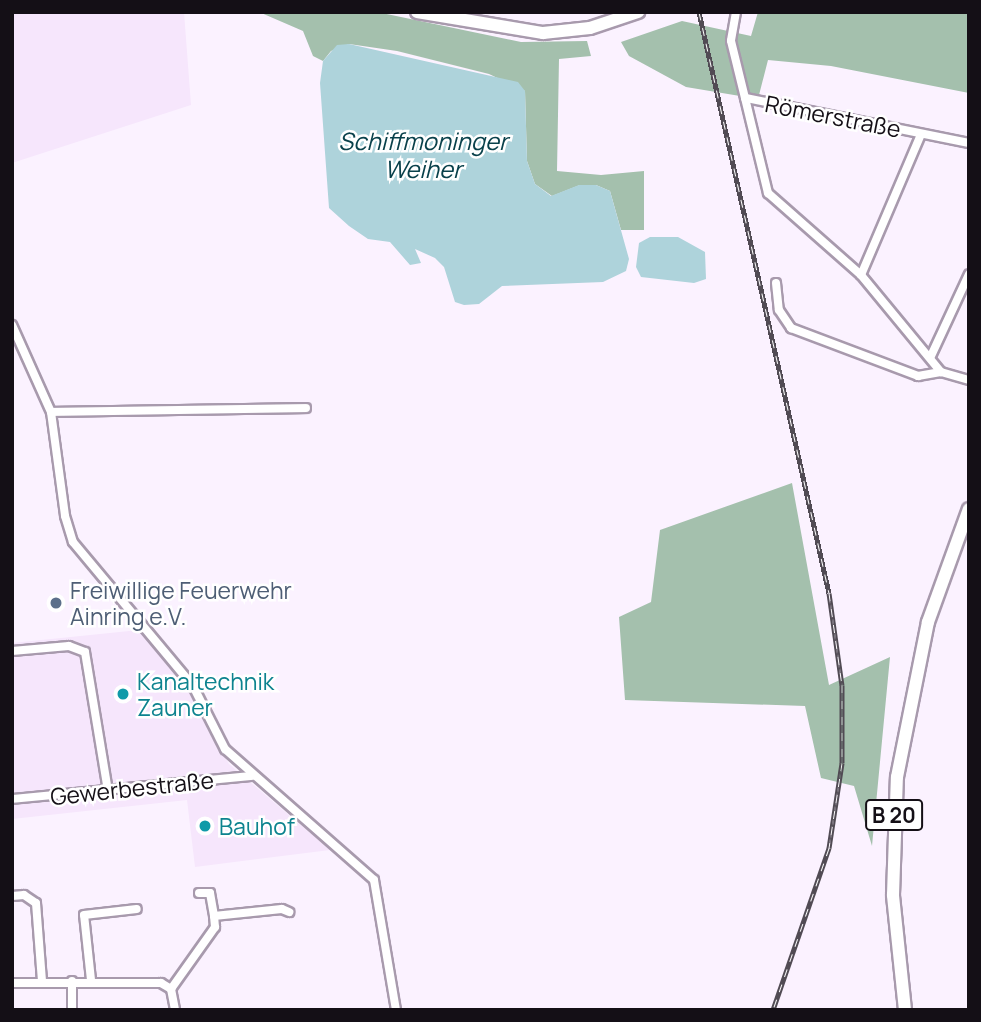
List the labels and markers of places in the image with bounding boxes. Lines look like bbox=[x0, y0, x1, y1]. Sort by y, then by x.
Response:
place label: Freiwillige Feuerwehr Ainring e.V. bbox=[70, 576, 292, 630]
marker: Freiwillige Feuerwehr Ainring e.V. bbox=[48, 595, 64, 611]
place label: Kanaltechnik Zauner bbox=[137, 667, 274, 721]
marker: Kanaltechnik Zauner bbox=[115, 686, 131, 702]
place label: Bauhof bbox=[219, 812, 295, 840]
marker: Bauhof bbox=[197, 818, 213, 834]

